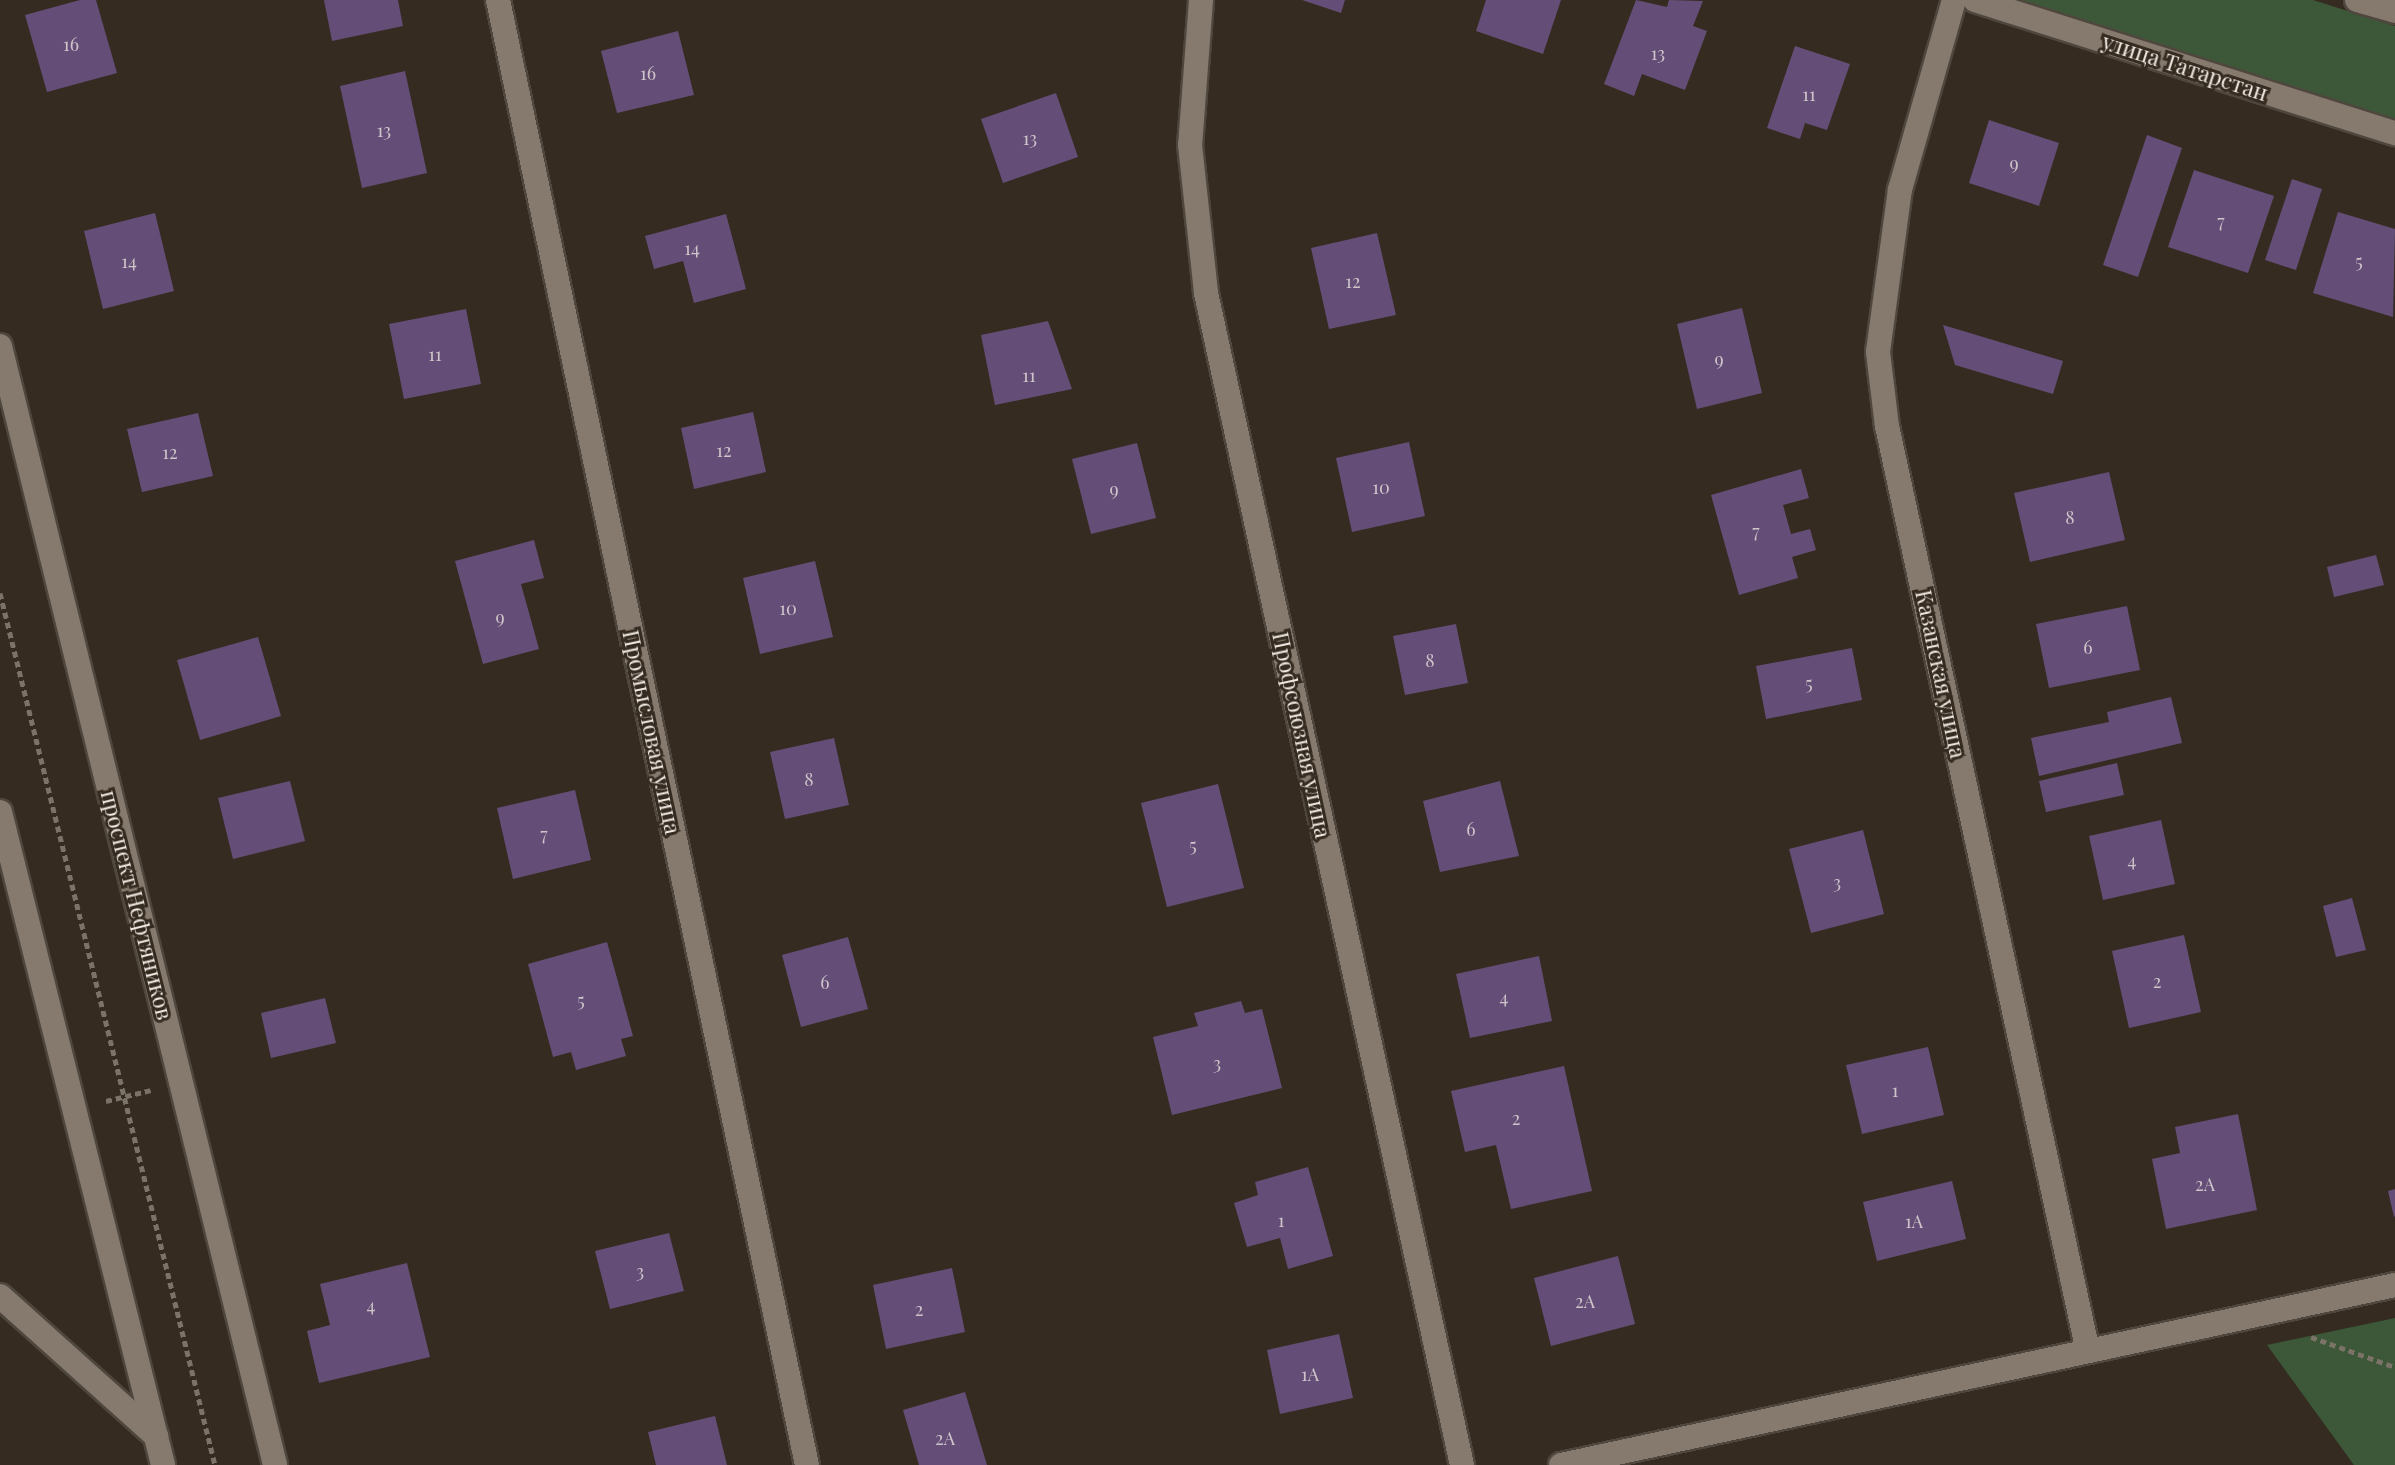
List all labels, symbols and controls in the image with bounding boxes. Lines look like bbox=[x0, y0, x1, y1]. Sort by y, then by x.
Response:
street label: улица Татарстан bbox=[2099, 28, 2271, 106]
house number: 16 bbox=[63, 33, 79, 55]
house number: 13 bbox=[1651, 42, 1665, 64]
house number: 16 bbox=[640, 62, 656, 84]
house number: 11 bbox=[1802, 83, 1816, 105]
house number: 13 bbox=[377, 119, 391, 141]
house number: 13 bbox=[1023, 127, 1037, 149]
house number: 9 bbox=[2009, 152, 2019, 174]
house number: 7 bbox=[2217, 210, 2225, 232]
house number: 14 bbox=[684, 237, 700, 259]
house number: 14 bbox=[121, 250, 137, 272]
house number: 5 bbox=[2355, 250, 2363, 272]
house number: 12 bbox=[1345, 270, 1361, 292]
house number: 11 bbox=[428, 343, 442, 365]
house number: 9 bbox=[1714, 348, 1724, 370]
house number: 11 bbox=[1022, 364, 1036, 386]
house number: 12 bbox=[716, 439, 732, 461]
house number: 12 bbox=[162, 441, 178, 463]
house number: 10 bbox=[1372, 476, 1390, 498]
house number: 9 bbox=[1109, 478, 1119, 500]
house number: 8 bbox=[2065, 506, 2075, 528]
house number: 7 bbox=[1752, 520, 1760, 542]
street label: Казанская улица bbox=[1910, 587, 1972, 761]
house number: 10 bbox=[779, 597, 797, 619]
house number: 9 bbox=[495, 606, 505, 628]
street label: Промысловая улица bbox=[617, 628, 687, 836]
street label: Профсоюзная улица bbox=[1267, 630, 1337, 840]
house number: 6 bbox=[2083, 636, 2093, 658]
house number: 8 bbox=[1425, 649, 1435, 671]
house number: 5 bbox=[1805, 672, 1813, 694]
house number: 8 bbox=[804, 768, 814, 790]
street label: проспект Нефтяников bbox=[96, 787, 178, 1023]
house number: 6 bbox=[1466, 818, 1476, 840]
house number: 7 bbox=[540, 823, 548, 845]
house number: 5 bbox=[1189, 834, 1197, 856]
house number: 4 bbox=[2128, 849, 2136, 871]
house number: 3 bbox=[1833, 871, 1841, 893]
house number: 2 bbox=[2153, 970, 2161, 992]
house number: 6 bbox=[820, 971, 830, 993]
house number: 4 bbox=[1500, 986, 1508, 1008]
house number: 5 bbox=[577, 989, 585, 1011]
house number: 3 bbox=[1213, 1052, 1221, 1074]
house number: 1 bbox=[1892, 1079, 1898, 1101]
house number: 2 bbox=[1512, 1107, 1520, 1129]
house number: 2А bbox=[2195, 1173, 2215, 1195]
house number: 1 bbox=[1278, 1209, 1284, 1231]
house number: 1А bbox=[1905, 1210, 1923, 1232]
house number: 3 bbox=[636, 1260, 644, 1282]
house number: 2А bbox=[1575, 1290, 1595, 1312]
house number: 4 bbox=[367, 1294, 375, 1316]
house number: 2 bbox=[915, 1298, 923, 1320]
house number: 1А bbox=[1301, 1363, 1319, 1385]
house number: 2А bbox=[935, 1427, 955, 1449]

